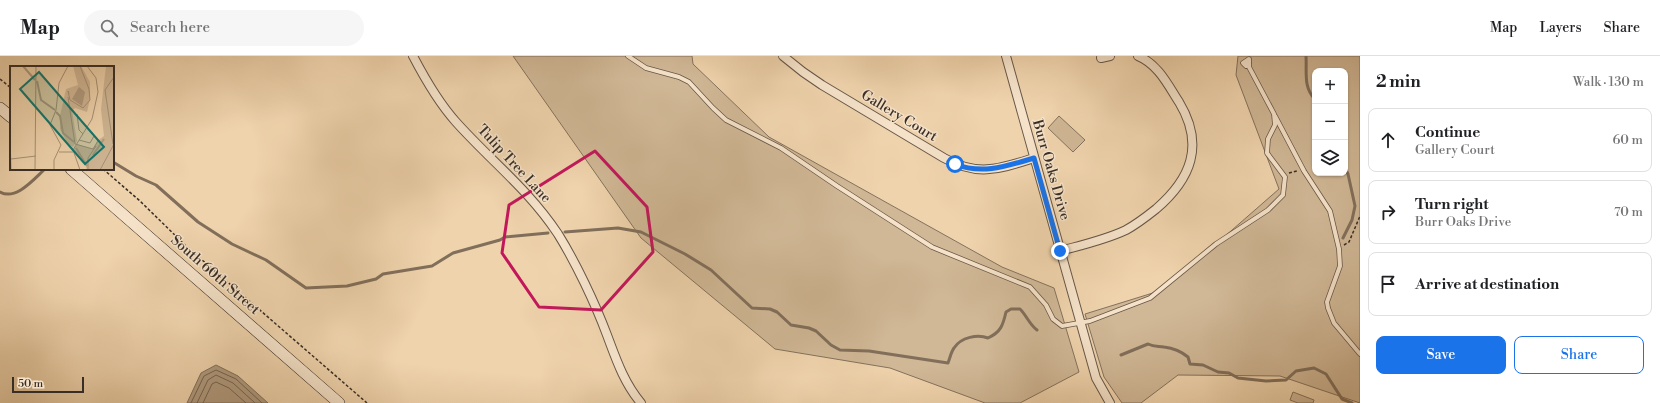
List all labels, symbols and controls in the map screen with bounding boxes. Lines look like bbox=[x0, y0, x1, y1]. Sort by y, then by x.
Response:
search box bbox=[84, 10, 364, 46]
text: Map bbox=[20, 16, 60, 40]
icon: search bbox=[98, 17, 120, 39]
text: Search here bbox=[130, 18, 210, 37]
text: Map bbox=[1490, 19, 1517, 37]
text: Layers bbox=[1539, 19, 1582, 37]
text: Share bbox=[1604, 19, 1640, 37]
inset map bbox=[10, 66, 114, 170]
map controls bbox=[1312, 68, 1348, 176]
button: + bbox=[1312, 68, 1348, 104]
text: 2 min bbox=[1376, 71, 1421, 93]
text: Walk · 130 m bbox=[1573, 74, 1644, 90]
street label: Gallery Court bbox=[858, 86, 940, 146]
button: − bbox=[1312, 104, 1348, 140]
street label: Burr Oaks Drive bbox=[1028, 117, 1074, 222]
street label: Tulip Tree Lane bbox=[473, 121, 555, 207]
text: Continue bbox=[1415, 123, 1480, 142]
icon: ahead bbox=[1377, 129, 1399, 151]
text: 60 m bbox=[1612, 132, 1643, 148]
button: layers bbox=[1312, 140, 1348, 176]
text: Gallery Court bbox=[1415, 142, 1495, 158]
route start bbox=[946, 155, 964, 173]
text: Turn right bbox=[1415, 195, 1489, 214]
icon: right bbox=[1377, 201, 1399, 223]
text: 70 m bbox=[1614, 204, 1643, 220]
text: Burr Oaks Drive bbox=[1415, 214, 1511, 230]
street label: South 60th Street bbox=[167, 231, 263, 319]
route end bbox=[1051, 242, 1069, 260]
icon: arrive bbox=[1377, 273, 1399, 295]
text: Arrive at destination bbox=[1415, 275, 1559, 294]
button: Save bbox=[1376, 336, 1506, 374]
button: Share bbox=[1514, 336, 1644, 374]
scale bar bbox=[12, 375, 84, 394]
text: 50 m bbox=[18, 377, 43, 391]

